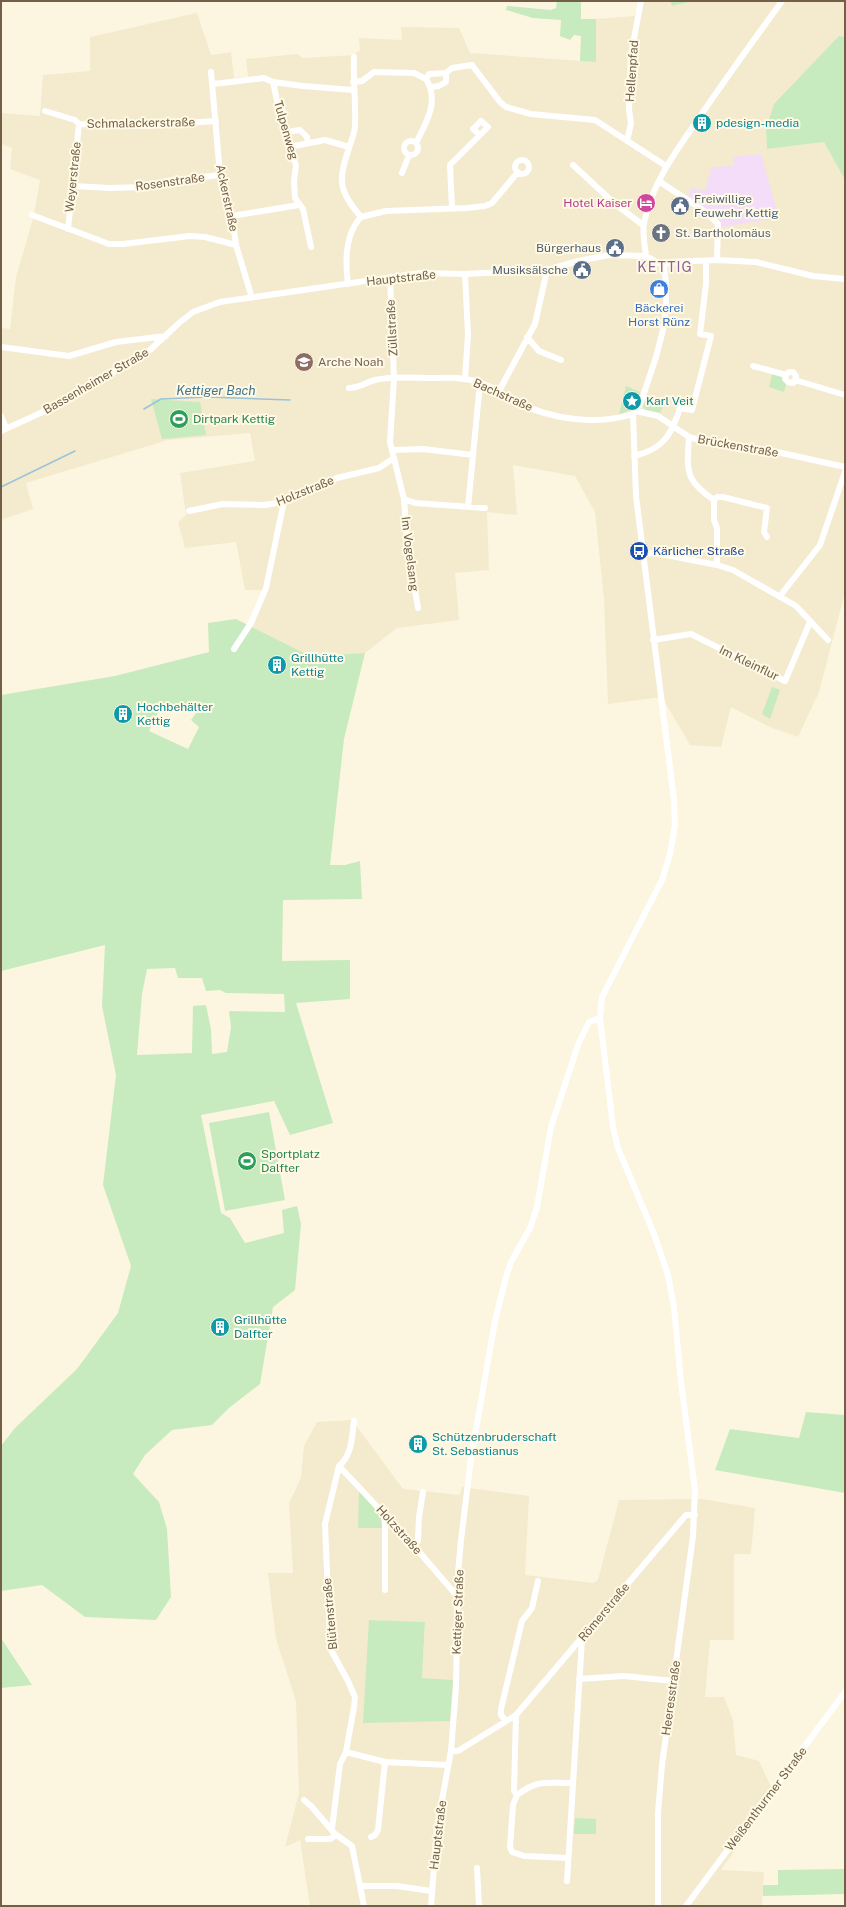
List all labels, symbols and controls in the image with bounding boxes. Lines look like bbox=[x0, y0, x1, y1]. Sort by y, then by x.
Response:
street label: Hellenpfad bbox=[623, 40, 641, 102]
street label: Tulpenweg bbox=[271, 99, 301, 161]
building icon: pdesign-media bbox=[691, 112, 713, 134]
street label: Schmalackerstraße bbox=[87, 115, 196, 131]
place label: pdesign-media bbox=[716, 116, 799, 130]
street label: Weyerstraße bbox=[62, 141, 84, 213]
street label: Ackerstraße bbox=[213, 163, 241, 233]
street label: Rosenstraße bbox=[134, 170, 206, 194]
hotel icon: Hotel Kaiser bbox=[635, 192, 657, 214]
place label: Freiwillige Feuwehr Kettig bbox=[694, 192, 779, 220]
public building icon: Freiwillige Feuwehr Kettig bbox=[669, 195, 691, 217]
place label: Hotel Kaiser bbox=[563, 196, 632, 210]
church icon: St. Bartholomäus bbox=[650, 222, 672, 244]
place label: St. Bartholomäus bbox=[675, 226, 771, 240]
public building icon: Bürgerhaus bbox=[604, 237, 626, 259]
place label: Bürgerhaus bbox=[536, 241, 601, 255]
public building icon: Musiksälsche bbox=[571, 259, 593, 281]
district label: KETTIG bbox=[637, 259, 693, 275]
place label: Musiksälsche bbox=[492, 263, 568, 277]
street label: Hauptstraße bbox=[365, 267, 437, 289]
shop icon: Bäckerei Horst Rünz bbox=[648, 278, 670, 300]
street label: Züllstraße bbox=[384, 299, 400, 357]
place label: Bäckerei Horst Rünz bbox=[628, 301, 690, 329]
street label: Bassenheimer Straße bbox=[41, 345, 151, 417]
school or university icon: Arche Noah bbox=[293, 351, 315, 373]
place label: Arche Noah bbox=[318, 355, 383, 369]
street label: Bachstraße bbox=[471, 376, 535, 414]
water label: Kettiger Bach bbox=[176, 383, 256, 398]
place icon: Karl Veit bbox=[621, 390, 643, 412]
place label: Karl Veit bbox=[646, 394, 694, 408]
sports icon: Dirtpark Kettig bbox=[168, 408, 190, 430]
place label: Dirtpark Kettig bbox=[193, 412, 275, 426]
street label: Brückenstraße bbox=[696, 432, 780, 460]
street label: Holzstraße bbox=[274, 473, 336, 509]
street label: Im Vogelsang bbox=[398, 516, 422, 592]
bus stop icon: Kärlicher Straße bbox=[628, 540, 650, 562]
place label: Kärlicher Straße bbox=[653, 544, 744, 558]
street label: Im Kleinflur bbox=[717, 643, 781, 684]
place label: Grillhütte Kettig bbox=[291, 651, 344, 679]
building icon: Grillhütte Kettig bbox=[266, 654, 288, 676]
place label: Hochbehälter Kettig bbox=[137, 700, 213, 728]
building icon: Hochbehälter Kettig bbox=[112, 703, 134, 725]
place label: Sportplatz Dalfter bbox=[261, 1147, 320, 1175]
sports icon: Sportplatz Dalfter bbox=[236, 1150, 258, 1172]
place label: Grillhütte Dalfter bbox=[234, 1313, 287, 1341]
building icon: Grillhütte Dalfter bbox=[209, 1316, 231, 1338]
place label: Schützenbruderschaft St. Sebastianus bbox=[432, 1430, 557, 1458]
building icon: Schützenbruderschaft St. Sebastianus bbox=[407, 1433, 429, 1455]
street label: Holzstraße bbox=[373, 1503, 425, 1557]
street label: Kettiger Straße bbox=[450, 1569, 466, 1655]
street label: Blütenstraße bbox=[320, 1577, 340, 1651]
street label: Römerstraße bbox=[575, 1580, 633, 1644]
street label: Heeresstraße bbox=[659, 1659, 683, 1736]
street label: Weißenthurmer Straße bbox=[722, 1744, 810, 1854]
street label: Hauptstraße bbox=[427, 1799, 449, 1871]

